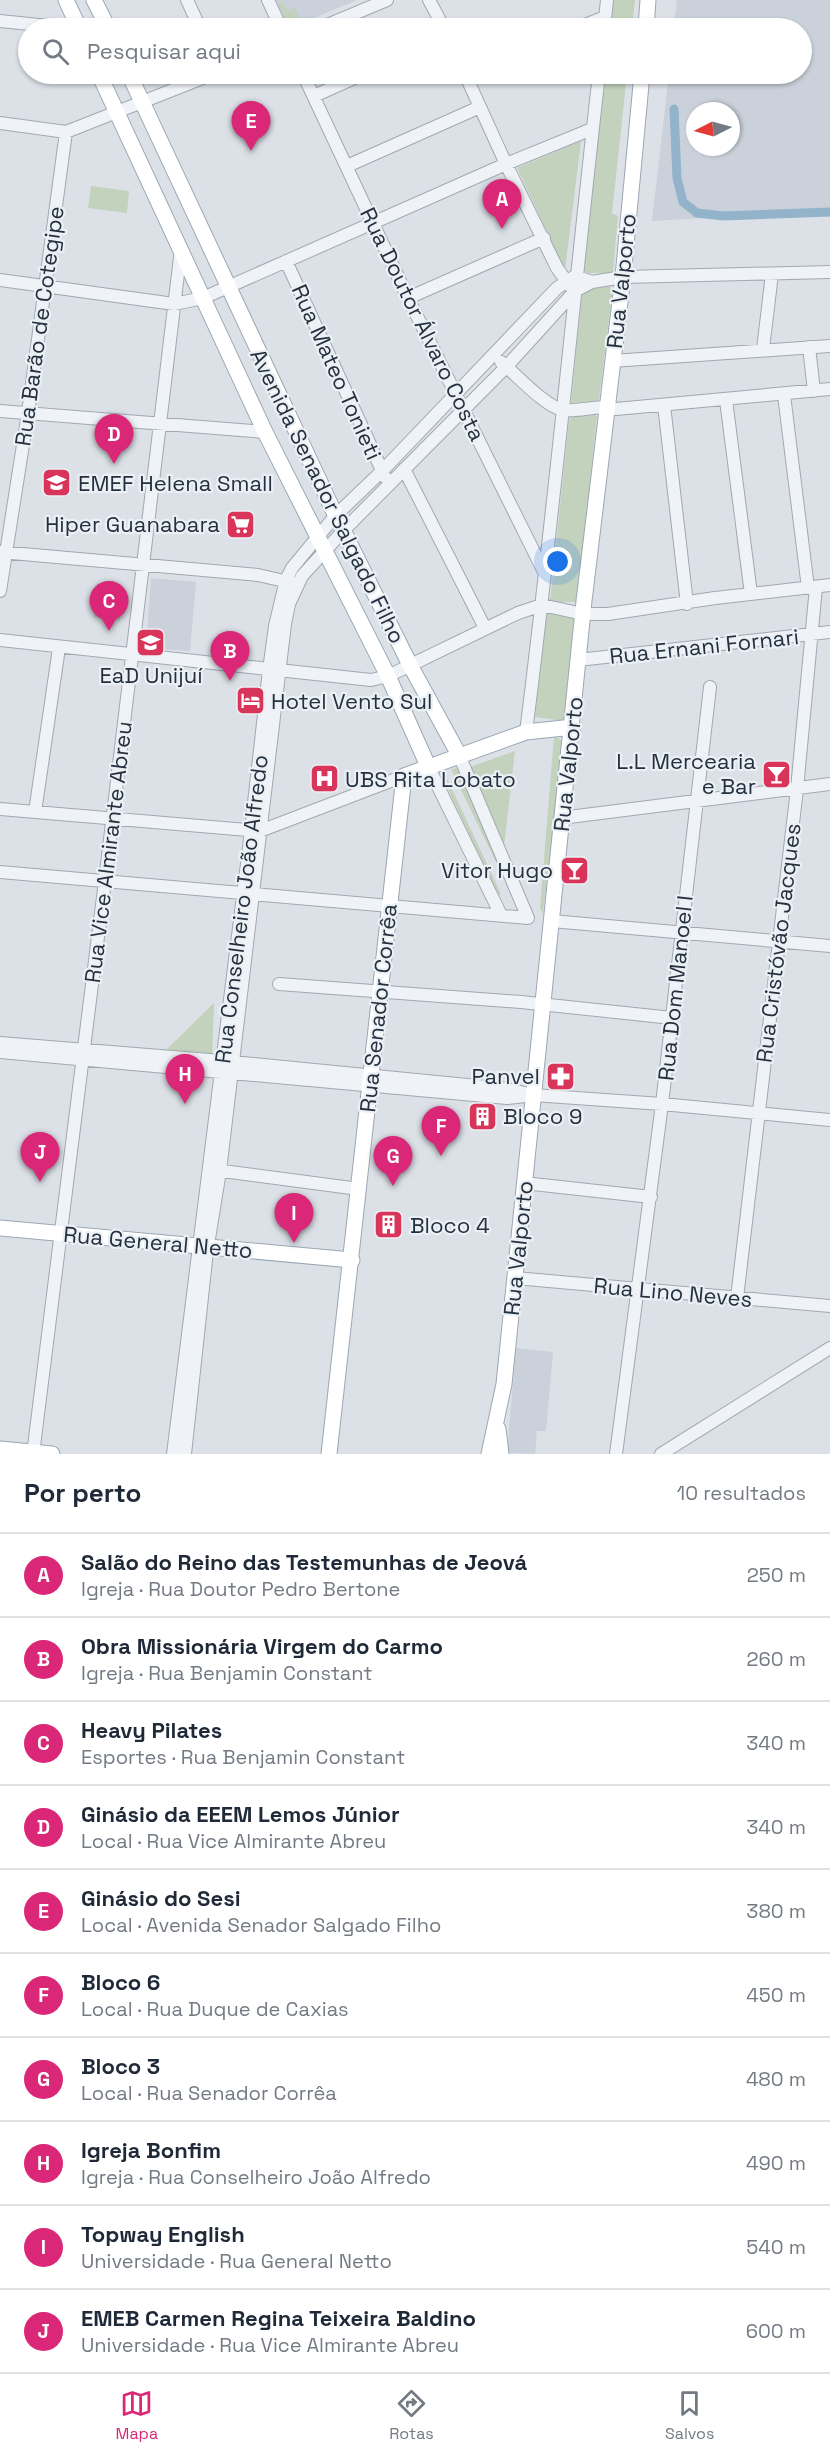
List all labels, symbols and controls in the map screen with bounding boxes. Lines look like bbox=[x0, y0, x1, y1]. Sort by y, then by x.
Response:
search box bbox=[18, 18, 812, 84]
icon: search bbox=[39, 35, 72, 68]
text: Pesquisar aqui bbox=[87, 37, 241, 65]
pin: E bbox=[232, 102, 270, 151]
north arrow bbox=[686, 102, 740, 156]
pin: A bbox=[482, 180, 522, 229]
street label: Rua Doutor Álvaro Costa bbox=[354, 203, 492, 446]
street label: Rua Barão de Cotegipe bbox=[8, 204, 70, 448]
street label: Rua Valporto bbox=[600, 212, 642, 350]
street label: Rua Mateo Tonieti bbox=[286, 280, 388, 464]
street label: Avenida Senador Salgado Filho bbox=[244, 344, 412, 648]
pin: D bbox=[94, 414, 134, 464]
school or university icon: EMEF Helena Small bbox=[41, 467, 73, 499]
place label: EMEF Helena Small bbox=[78, 469, 273, 497]
supermarket icon: Hiper Guanabara bbox=[225, 508, 257, 540]
place label: Hiper Guanabara bbox=[45, 510, 220, 538]
your location bbox=[543, 547, 572, 576]
pin: C bbox=[90, 582, 128, 631]
street label: Rua Ernani Fornari bbox=[608, 622, 800, 670]
school or university icon: EaD Unijuí bbox=[135, 627, 167, 659]
pin: B bbox=[210, 632, 250, 681]
place label: EaD Unijuí bbox=[99, 661, 203, 689]
hotel icon: Hotel Vento Sul bbox=[234, 685, 266, 717]
place label: Hotel Vento Sul bbox=[271, 687, 432, 715]
street label: Rua Valporto bbox=[547, 695, 589, 833]
street label: Rua Vice Almirante Abreu bbox=[78, 719, 138, 985]
place label: L.L Mercearia e Bar bbox=[616, 747, 756, 800]
street label: Rua Conselheiro João Alfredo bbox=[208, 753, 274, 1065]
bar icon: L.L Mercearia e Bar bbox=[761, 758, 793, 790]
hospital icon: UBS Rita Lobato bbox=[308, 763, 340, 795]
place label: UBS Rita Lobato bbox=[345, 765, 516, 793]
street label: Rua Cristóvão Jacques bbox=[749, 822, 807, 1064]
bar icon: Vitor Hugo bbox=[558, 854, 590, 886]
place label: Vitor Hugo bbox=[441, 856, 553, 884]
street label: Rua Dom Manoel I bbox=[651, 894, 699, 1082]
street label: Rua Senador Corrêa bbox=[353, 902, 403, 1114]
pin: H bbox=[166, 1054, 204, 1104]
pharmacy icon: Panvel bbox=[545, 1060, 577, 1092]
place label: Panvel bbox=[471, 1062, 540, 1090]
building icon: Bloco 9 bbox=[466, 1100, 498, 1132]
place label: Bloco 9 bbox=[503, 1102, 582, 1130]
pin: F bbox=[422, 1106, 460, 1156]
pin: J bbox=[20, 1132, 60, 1182]
pin: G bbox=[374, 1136, 412, 1186]
street label: Rua Valporto bbox=[497, 1179, 539, 1317]
pin: I bbox=[274, 1194, 314, 1243]
building icon: Bloco 4 bbox=[373, 1209, 405, 1241]
place label: Bloco 4 bbox=[410, 1211, 490, 1239]
street label: Rua General Netto bbox=[62, 1220, 254, 1264]
street label: Rua Lino Neves bbox=[593, 1271, 753, 1313]
text: Por perto bbox=[24, 1476, 141, 1510]
text: 10 resultados bbox=[677, 1480, 806, 1506]
text: Salão do Reino das Testemunhas de Jeová bbox=[81, 1548, 527, 1576]
text: A bbox=[37, 1562, 50, 1588]
text: 250 m bbox=[747, 1562, 806, 1588]
text: Igreja · Rua Doutor Pedro Bertone bbox=[81, 1576, 400, 1602]
text: Obra Missionária Virgem do Carmo bbox=[81, 1632, 443, 1660]
text: B bbox=[37, 1646, 50, 1672]
text: 260 m bbox=[747, 1646, 806, 1672]
text: Igreja · Rua Benjamin Constant bbox=[81, 1660, 373, 1686]
text: Heavy Pilates bbox=[81, 1716, 222, 1744]
text: C bbox=[37, 1730, 50, 1756]
text: 340 m bbox=[746, 1730, 806, 1756]
text: Esportes · Rua Benjamin Constant bbox=[81, 1744, 405, 1770]
text: Ginásio da EEEM Lemos Júnior bbox=[81, 1800, 400, 1828]
text: D bbox=[37, 1814, 50, 1840]
text: 340 m bbox=[746, 1814, 806, 1840]
text: Local · Rua Vice Almirante Abreu bbox=[81, 1828, 386, 1854]
text: Ginásio do Sesi bbox=[81, 1884, 241, 1912]
text: E bbox=[38, 1898, 49, 1924]
text: 380 m bbox=[746, 1898, 806, 1924]
text: Local · Avenida Senador Salgado Filho bbox=[81, 1912, 441, 1938]
text: Bloco 6 bbox=[81, 1968, 160, 1996]
text: F bbox=[38, 1982, 49, 2008]
text: 450 m bbox=[746, 1982, 806, 2008]
text: Local · Rua Duque de Caxias bbox=[81, 1996, 349, 2022]
text: Bloco 3 bbox=[81, 2052, 160, 2080]
text: G bbox=[37, 2066, 50, 2092]
text: 480 m bbox=[746, 2066, 806, 2092]
text: Local · Rua Senador Corrêa bbox=[81, 2080, 337, 2106]
text: Igreja Bonfim bbox=[81, 2136, 221, 2164]
text: H bbox=[37, 2150, 50, 2176]
text: 490 m bbox=[746, 2150, 806, 2176]
text: Igreja · Rua Conselheiro João Alfredo bbox=[81, 2164, 431, 2190]
text: Topway English bbox=[81, 2220, 245, 2248]
text: I bbox=[41, 2234, 46, 2260]
text: 540 m bbox=[746, 2234, 806, 2260]
text: Universidade · Rua General Netto bbox=[81, 2248, 392, 2274]
text: EMEB Carmen Regina Teixeira Baldino bbox=[81, 2304, 476, 2332]
text: J bbox=[37, 2318, 50, 2344]
text: 600 m bbox=[746, 2318, 806, 2344]
text: Universidade · Rua Vice Almirante Abreu bbox=[81, 2332, 459, 2358]
tab: Mapa bbox=[116, 2387, 158, 2444]
tab: Rotas bbox=[389, 2387, 434, 2444]
tab: Salvos bbox=[665, 2387, 714, 2444]

